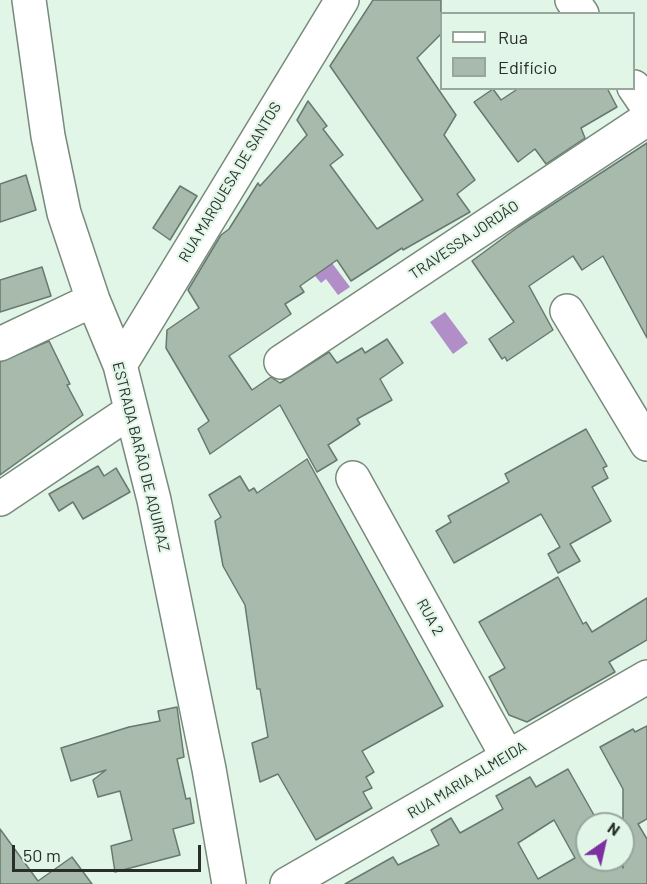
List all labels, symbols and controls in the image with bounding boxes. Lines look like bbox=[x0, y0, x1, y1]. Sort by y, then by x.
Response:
legend bbox=[440, 12, 635, 90]
text: Rua bbox=[498, 26, 528, 48]
text: Edifício bbox=[498, 56, 557, 78]
street label: RUA MARQUESA DE SANTOS bbox=[175, 99, 285, 265]
street label: TRAVESSA JORDÃO bbox=[406, 197, 522, 283]
street label: ESTRADA BARÃO DE AQUIRAZ bbox=[109, 360, 173, 554]
street label: RUA 2 bbox=[413, 596, 447, 638]
street label: RUA MARIA ALMEIDA bbox=[404, 737, 530, 823]
north arrow bbox=[575, 812, 635, 872]
text: N bbox=[604, 817, 624, 839]
scale bar bbox=[15, 833, 204, 871]
text: 50 m bbox=[23, 844, 61, 866]

